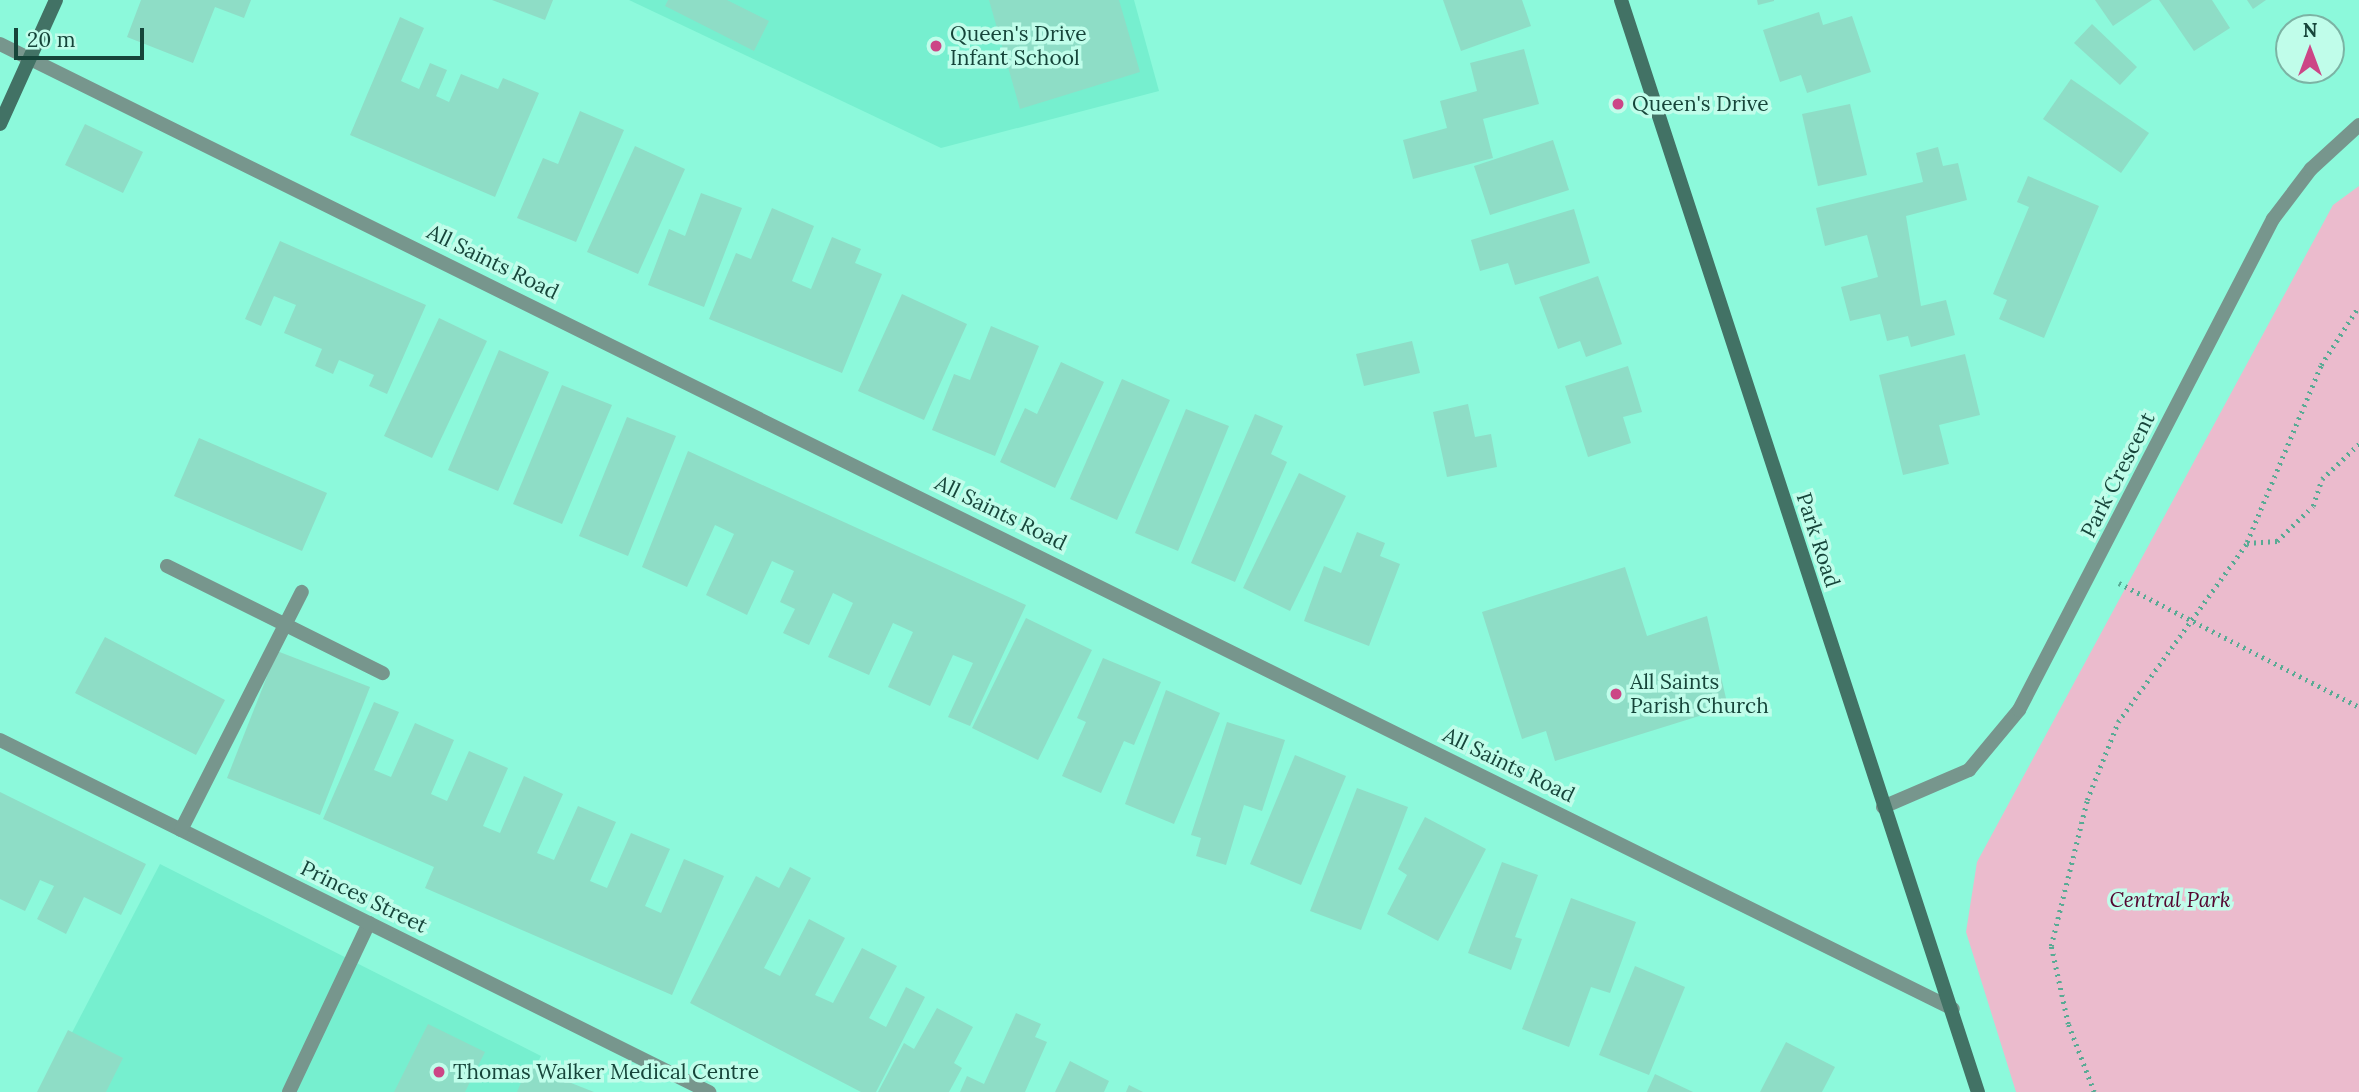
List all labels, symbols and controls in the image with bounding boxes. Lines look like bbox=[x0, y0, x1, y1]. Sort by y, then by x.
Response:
scale bar bbox=[18, 14, 147, 58]
north arrow bbox=[2275, 14, 2345, 84]
text: N bbox=[2303, 18, 2317, 42]
place label: Queen's Drive Infant School bbox=[950, 21, 1087, 71]
text: 20 m bbox=[27, 26, 76, 53]
marker: Queen's Drive Infant School bbox=[928, 38, 944, 54]
place label: Queen's Drive bbox=[1632, 91, 1769, 117]
marker: Queen's Drive bbox=[1610, 96, 1626, 112]
street label: All Saints Road bbox=[423, 219, 563, 305]
street label: Park Crescent bbox=[2076, 408, 2160, 542]
street label: All Saints Road bbox=[931, 470, 1071, 556]
street label: Park Road bbox=[1791, 490, 1845, 590]
place label: All Saints Parish Church bbox=[1630, 669, 1769, 719]
marker: All Saints Parish Church bbox=[1608, 686, 1624, 702]
street label: All Saints Road bbox=[1439, 722, 1579, 808]
street label: Princes Street bbox=[297, 855, 431, 939]
park label: Central Park bbox=[2109, 887, 2231, 913]
place label: Thomas Walker Medical Centre bbox=[453, 1059, 759, 1085]
marker: Thomas Walker Medical Centre bbox=[431, 1064, 447, 1080]

